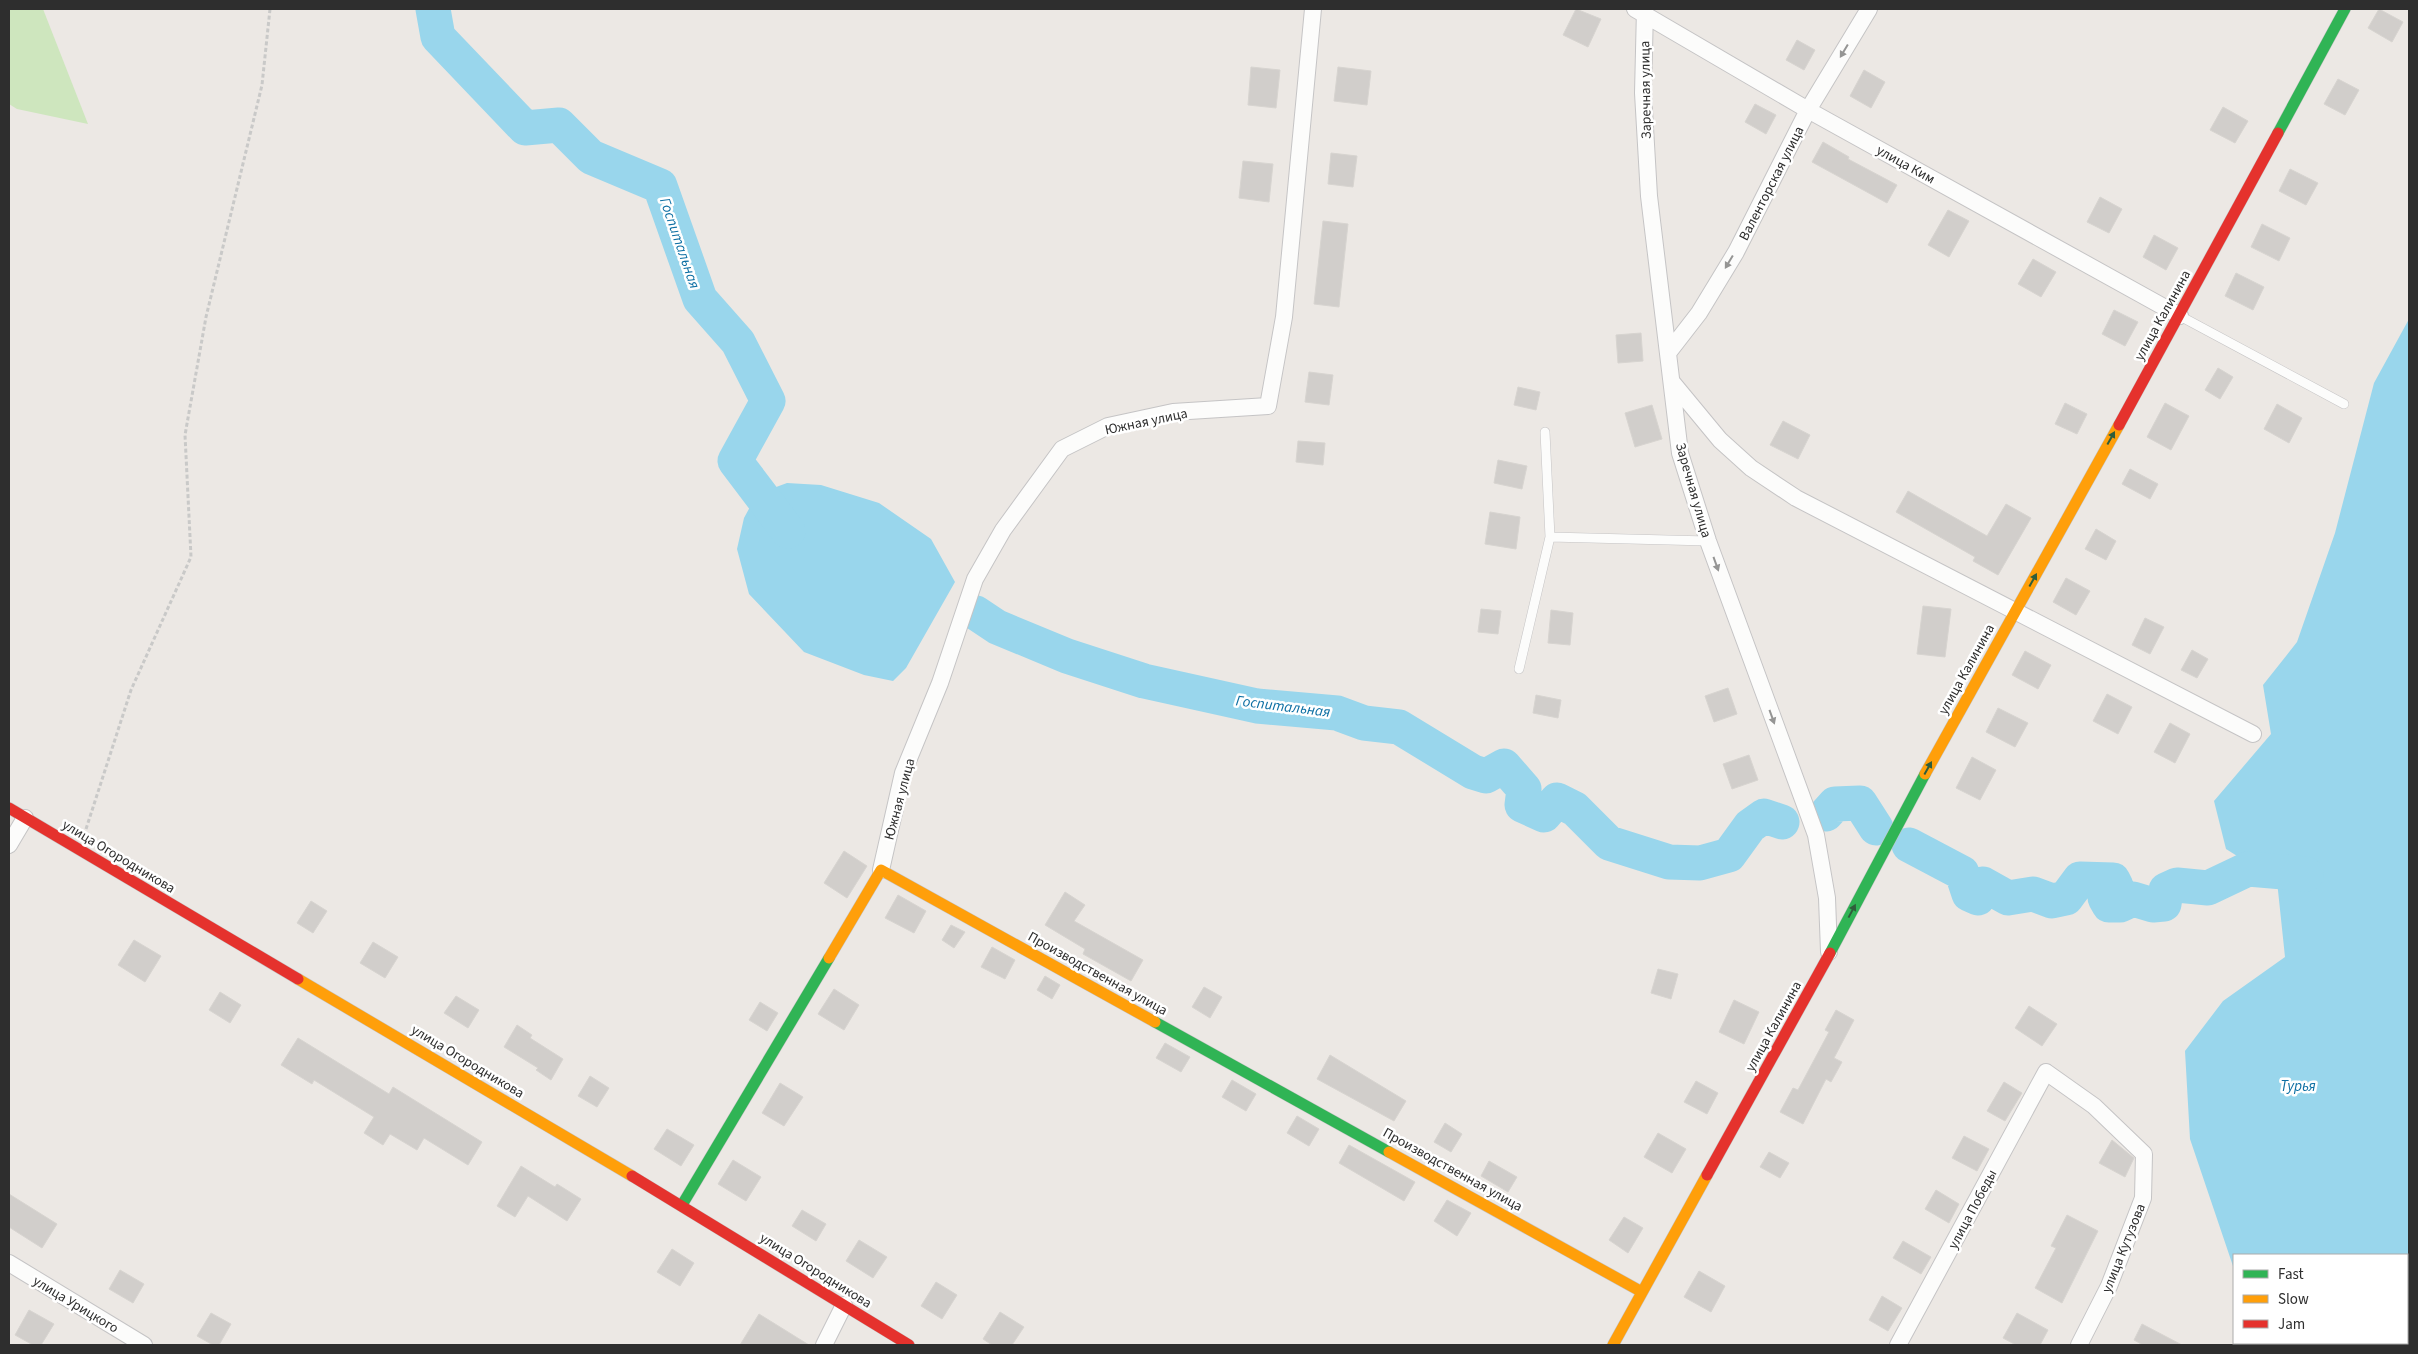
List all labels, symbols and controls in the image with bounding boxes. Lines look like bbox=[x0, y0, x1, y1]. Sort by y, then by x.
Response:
street label: Заречная улица bbox=[1635, 41, 1657, 139]
one-way arrow bbox=[1839, 44, 1848, 57]
street label: Валенторская улица bbox=[1734, 123, 1809, 244]
street label: улица Ким bbox=[1873, 141, 1939, 189]
water label: Госпитальная bbox=[654, 195, 705, 292]
one-way arrow bbox=[1725, 256, 1734, 269]
street label: улица Калинина bbox=[2130, 267, 2196, 364]
street label: Южная улица bbox=[1103, 403, 1189, 440]
one-way arrow bbox=[2107, 431, 2116, 444]
street label: Заречная улица bbox=[1670, 440, 1716, 540]
one-way arrow bbox=[1713, 557, 1720, 572]
one-way arrow bbox=[2028, 573, 2037, 586]
street label: улица Калинина bbox=[1934, 621, 2000, 718]
water label: Госпитальная bbox=[1234, 690, 1331, 723]
one-way arrow bbox=[1768, 710, 1776, 725]
street label: Южная улица bbox=[879, 756, 920, 842]
one-way arrow bbox=[1924, 760, 1932, 775]
street label: улица Огородникова bbox=[58, 815, 179, 899]
one-way arrow bbox=[1848, 904, 1856, 918]
street label: Производственная улица bbox=[1024, 927, 1171, 1021]
street label: улица Калинина bbox=[1741, 978, 1807, 1075]
street label: улица Огородникова bbox=[407, 1020, 528, 1104]
water label: Турья bbox=[2280, 1076, 2316, 1097]
street label: Производственная улица bbox=[1379, 1123, 1526, 1217]
street label: улица Победы bbox=[1943, 1166, 2002, 1253]
street label: улица Кутузова bbox=[2097, 1201, 2151, 1296]
street label: улица Огородникова bbox=[756, 1228, 875, 1313]
legend bbox=[2233, 1254, 2408, 1344]
text: Fast bbox=[2278, 1264, 2304, 1285]
street label: улица Урицкого bbox=[29, 1271, 122, 1338]
text: Slow bbox=[2278, 1289, 2309, 1310]
text: Jam bbox=[2278, 1314, 2305, 1335]

